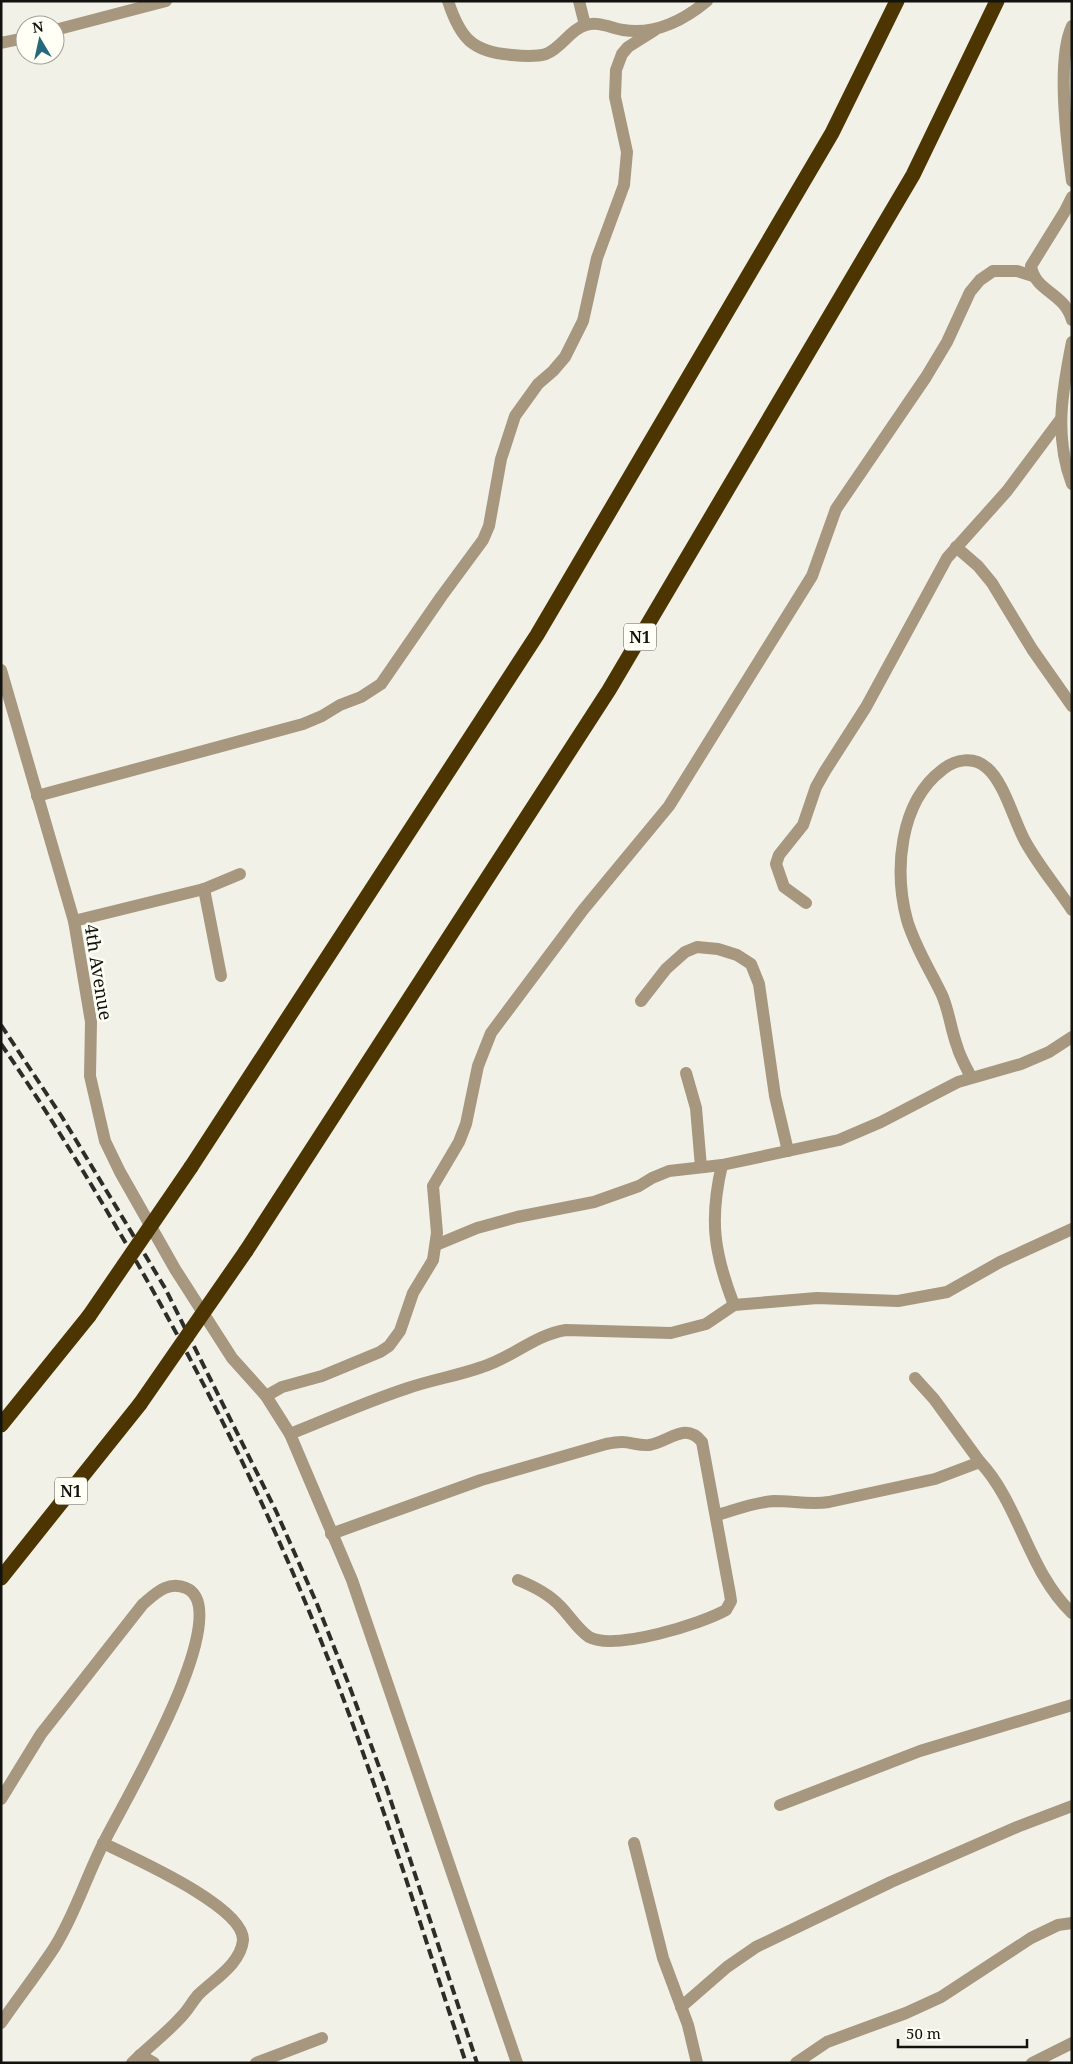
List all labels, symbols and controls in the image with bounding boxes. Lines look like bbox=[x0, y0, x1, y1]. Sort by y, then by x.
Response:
north arrow bbox=[15, 15, 65, 65]
text: N bbox=[31, 16, 45, 37]
road number: N1 bbox=[624, 624, 656, 650]
street label: 4th Avenue bbox=[80, 922, 118, 1022]
road number: N1 bbox=[55, 1478, 87, 1504]
scale bar bbox=[898, 2016, 1027, 2048]
text: 50 m bbox=[906, 2023, 941, 2043]

